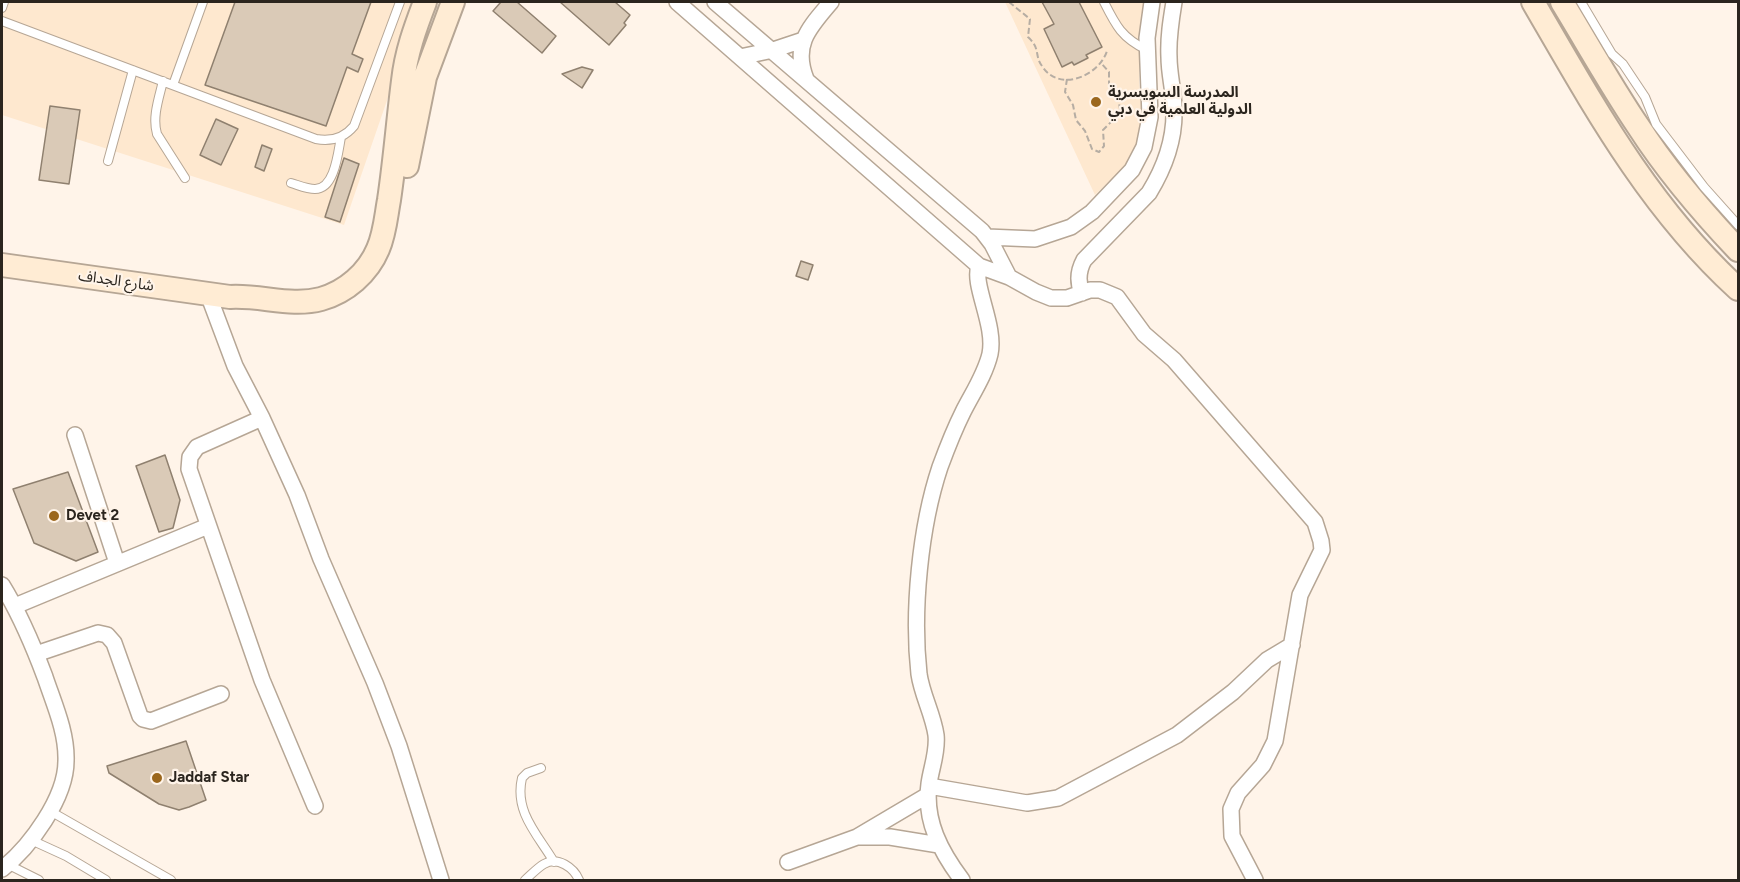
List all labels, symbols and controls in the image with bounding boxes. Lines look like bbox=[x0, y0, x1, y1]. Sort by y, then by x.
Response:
place label: المدرسة السويسرية الدولية العلمية في دبي bbox=[1108, 84, 1252, 119]
marker: المدرسة السويسرية الدولية العلمية في دبي bbox=[1089, 95, 1103, 109]
street label: شارع الجداف bbox=[77, 267, 155, 295]
place label: Devet 2 bbox=[66, 507, 119, 525]
marker: Devet 2 bbox=[47, 509, 61, 523]
place label: Jaddaf Star bbox=[169, 769, 249, 787]
marker: Jaddaf Star bbox=[150, 771, 164, 785]

